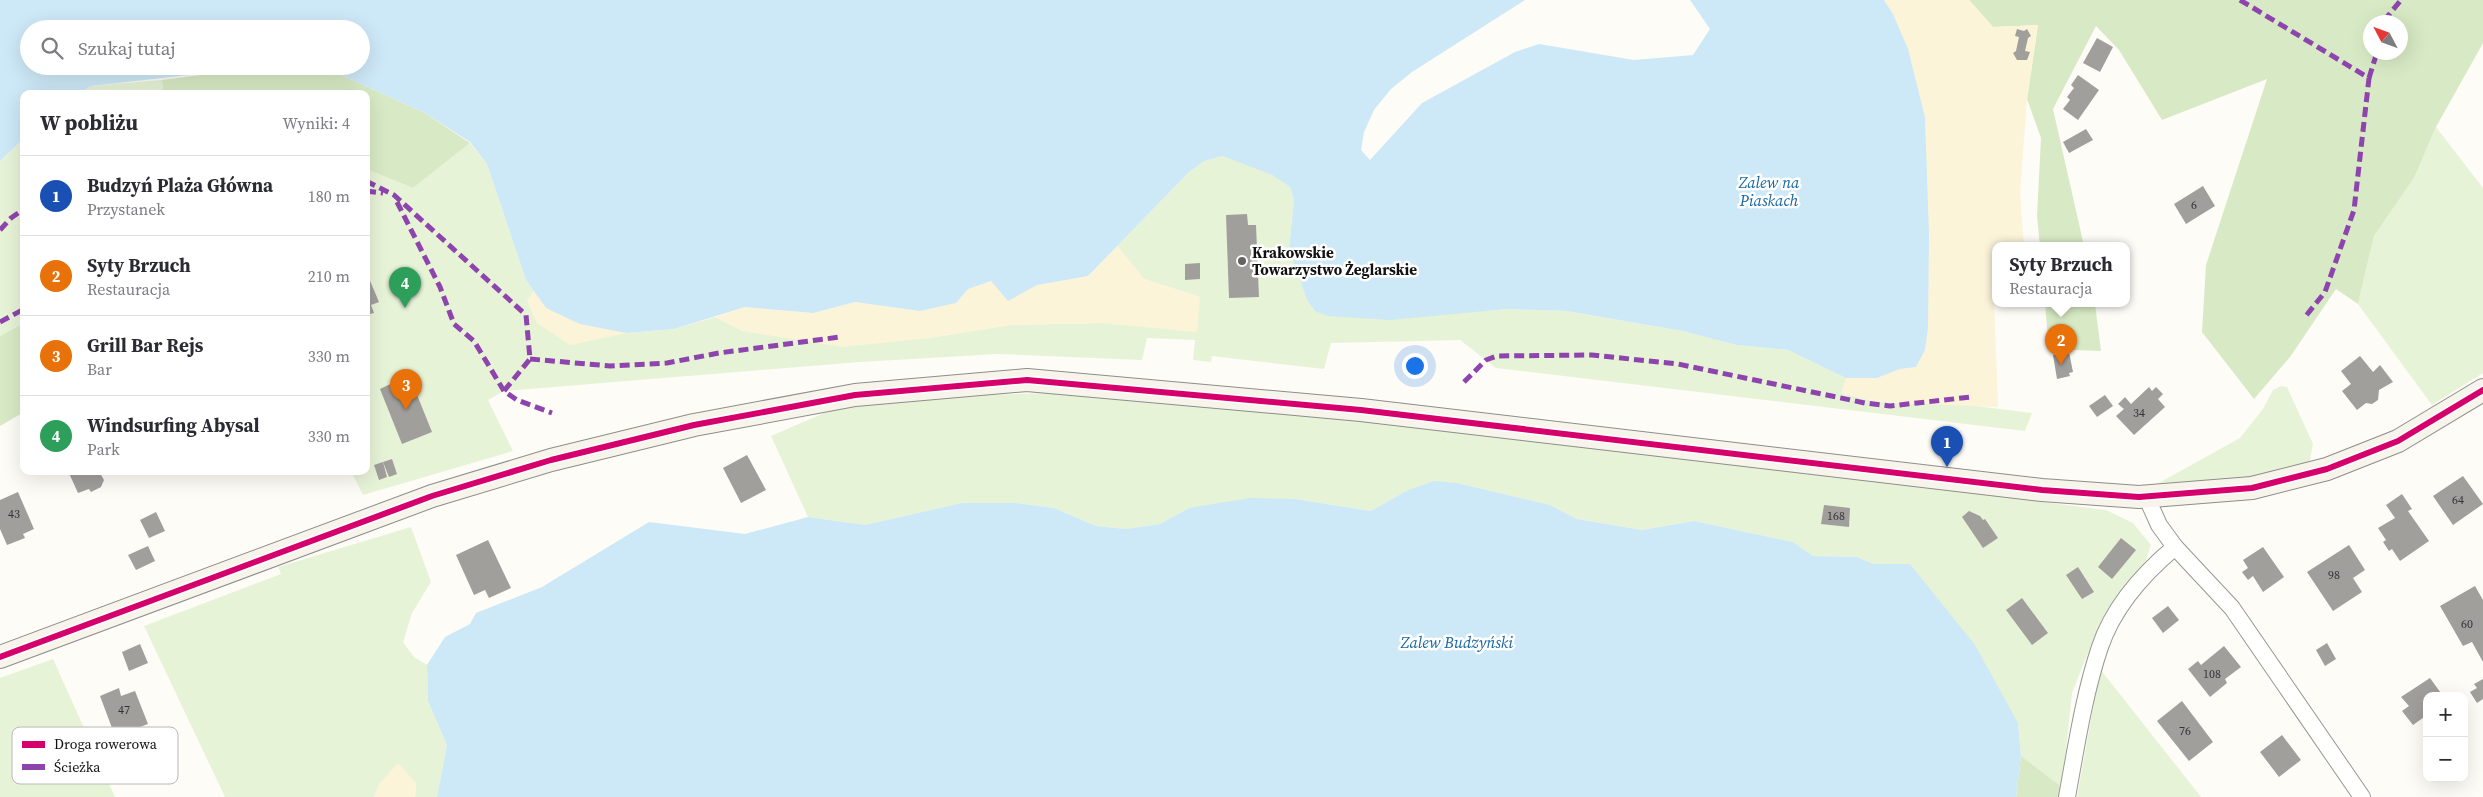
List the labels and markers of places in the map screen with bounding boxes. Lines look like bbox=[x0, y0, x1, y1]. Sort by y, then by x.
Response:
place label: Krakowskie Towarzystwo Żeglarskie bbox=[1252, 242, 1417, 280]
marker: Krakowskie Towarzystwo Żeglarskie bbox=[1236, 255, 1248, 267]
pin: 4 bbox=[389, 267, 421, 308]
pin: 2 bbox=[2045, 324, 2077, 365]
pin: 3 bbox=[390, 369, 422, 410]
pin: 1 bbox=[1931, 426, 1963, 467]

